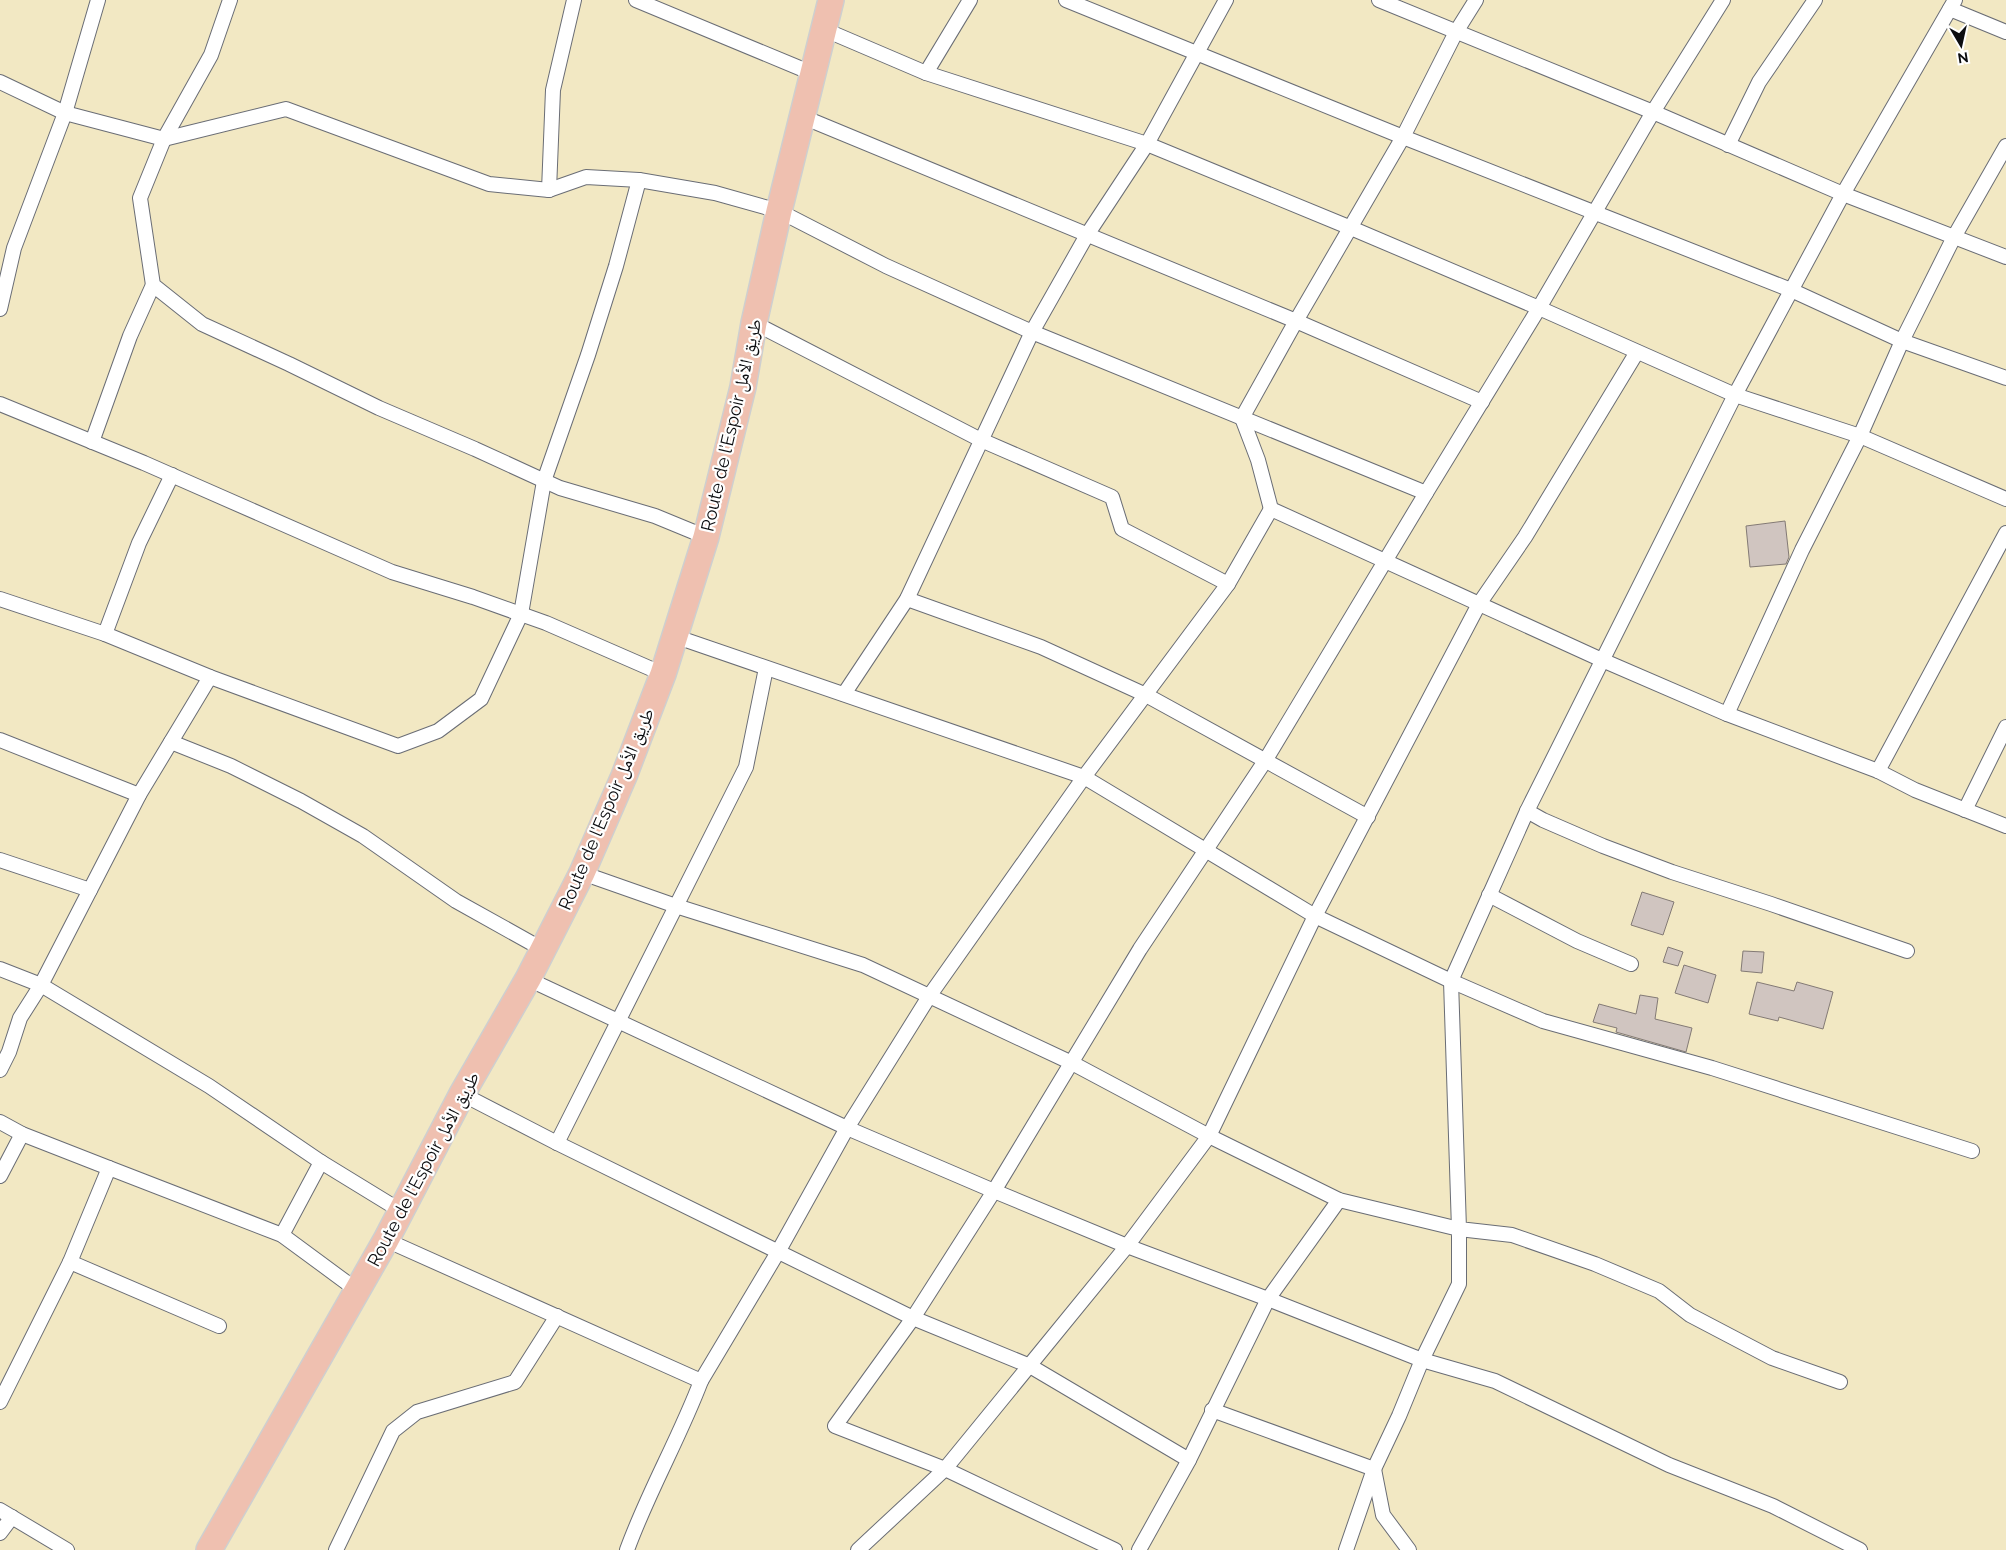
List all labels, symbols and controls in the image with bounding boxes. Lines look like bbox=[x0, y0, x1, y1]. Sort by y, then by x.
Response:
north arrow bbox=[1936, 20, 1986, 70]
text: N bbox=[1957, 49, 1970, 67]
street label: Route de l’Espoir طريق الأمل bbox=[696, 317, 767, 534]
street label: Route de l’Espoir طريق الأمل bbox=[554, 705, 659, 914]
street label: Route de l’Espoir طريق الأمل bbox=[363, 1068, 484, 1270]

